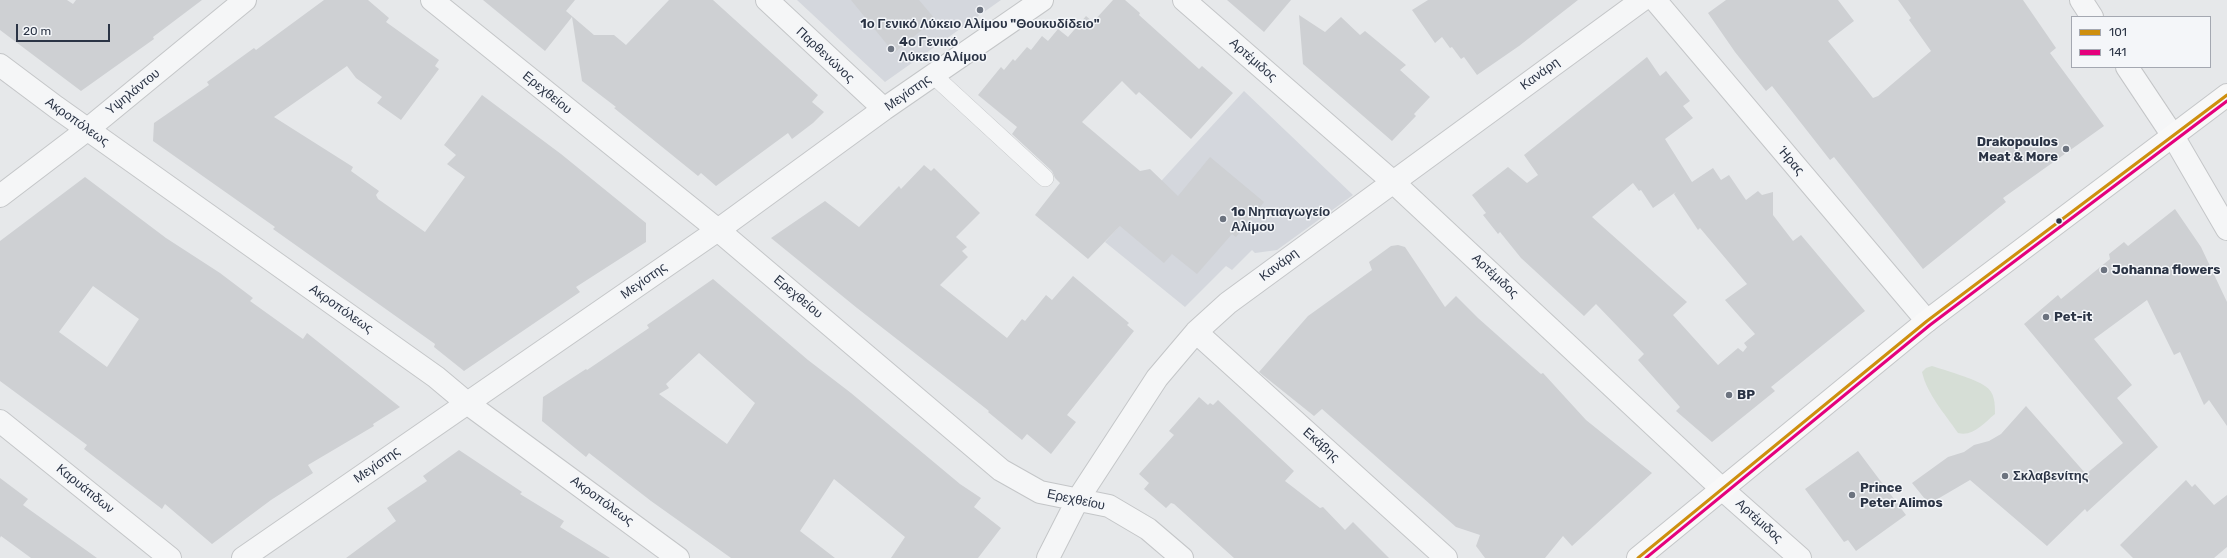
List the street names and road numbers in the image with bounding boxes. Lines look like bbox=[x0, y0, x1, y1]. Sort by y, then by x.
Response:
street label: Παρθενώνος bbox=[793, 24, 857, 86]
street label: Αρτέμιδος bbox=[1226, 35, 1280, 85]
street label: Κανάρη bbox=[1517, 55, 1563, 93]
street label: Υψηλάντου bbox=[103, 66, 163, 118]
street label: Ερεχθείου bbox=[519, 68, 575, 118]
street label: Μεγίστης bbox=[882, 72, 934, 114]
street label: Ακροπόλεως bbox=[42, 94, 112, 150]
street label: Ήρας bbox=[1775, 144, 1807, 178]
street label: Κανάρη bbox=[1256, 245, 1302, 285]
street label: Αρτέμιδος bbox=[1468, 251, 1522, 301]
street label: Μεγίστης bbox=[618, 260, 670, 302]
street label: Ερεχθείου bbox=[770, 272, 826, 322]
street label: Ακροπόλεως bbox=[306, 281, 376, 337]
street label: Εκάβης bbox=[1300, 425, 1342, 465]
street label: Μεγίστης bbox=[351, 444, 403, 486]
street label: Καρυάτιδων bbox=[53, 461, 117, 517]
street label: Ακροπόλεως bbox=[567, 473, 637, 529]
street label: Ερεχθείου bbox=[1046, 486, 1106, 514]
street label: Αρτέμιδος bbox=[1732, 496, 1786, 546]

